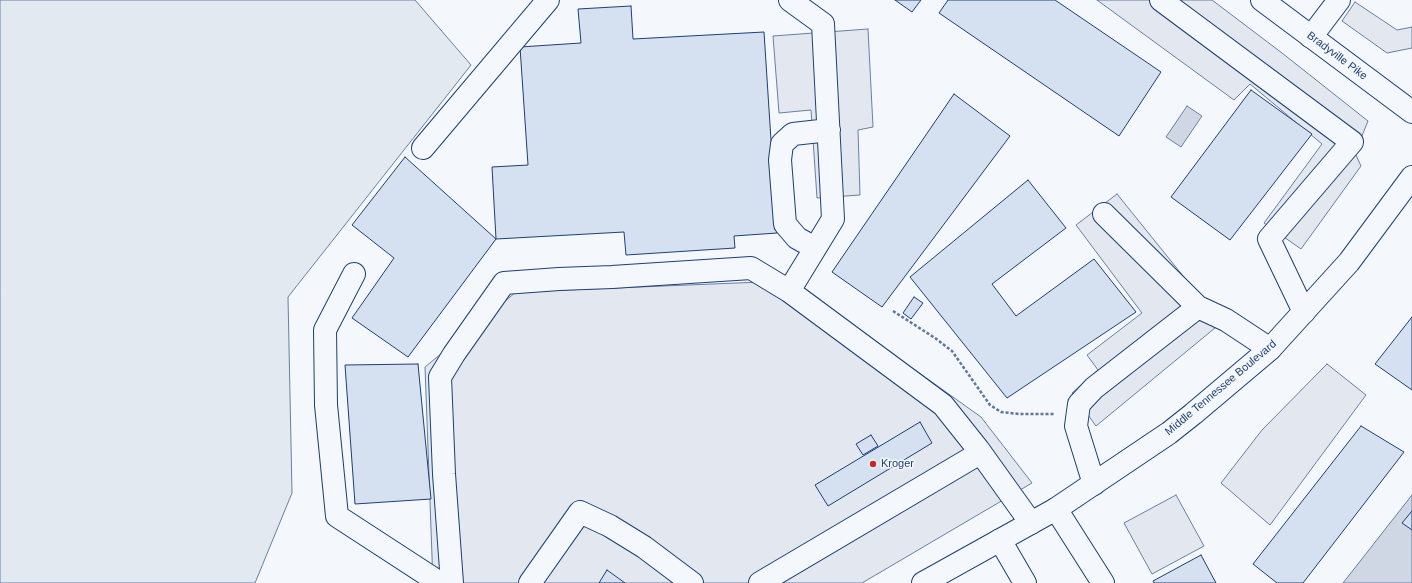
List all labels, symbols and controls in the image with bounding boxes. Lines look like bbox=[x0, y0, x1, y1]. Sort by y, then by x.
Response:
street label: Bradyville Pike bbox=[1304, 29, 1370, 83]
street label: Middle Tennessee Boulevard bbox=[1163, 338, 1279, 438]
place label: Kroger bbox=[881, 457, 914, 471]
marker: Kroger bbox=[868, 459, 878, 469]

